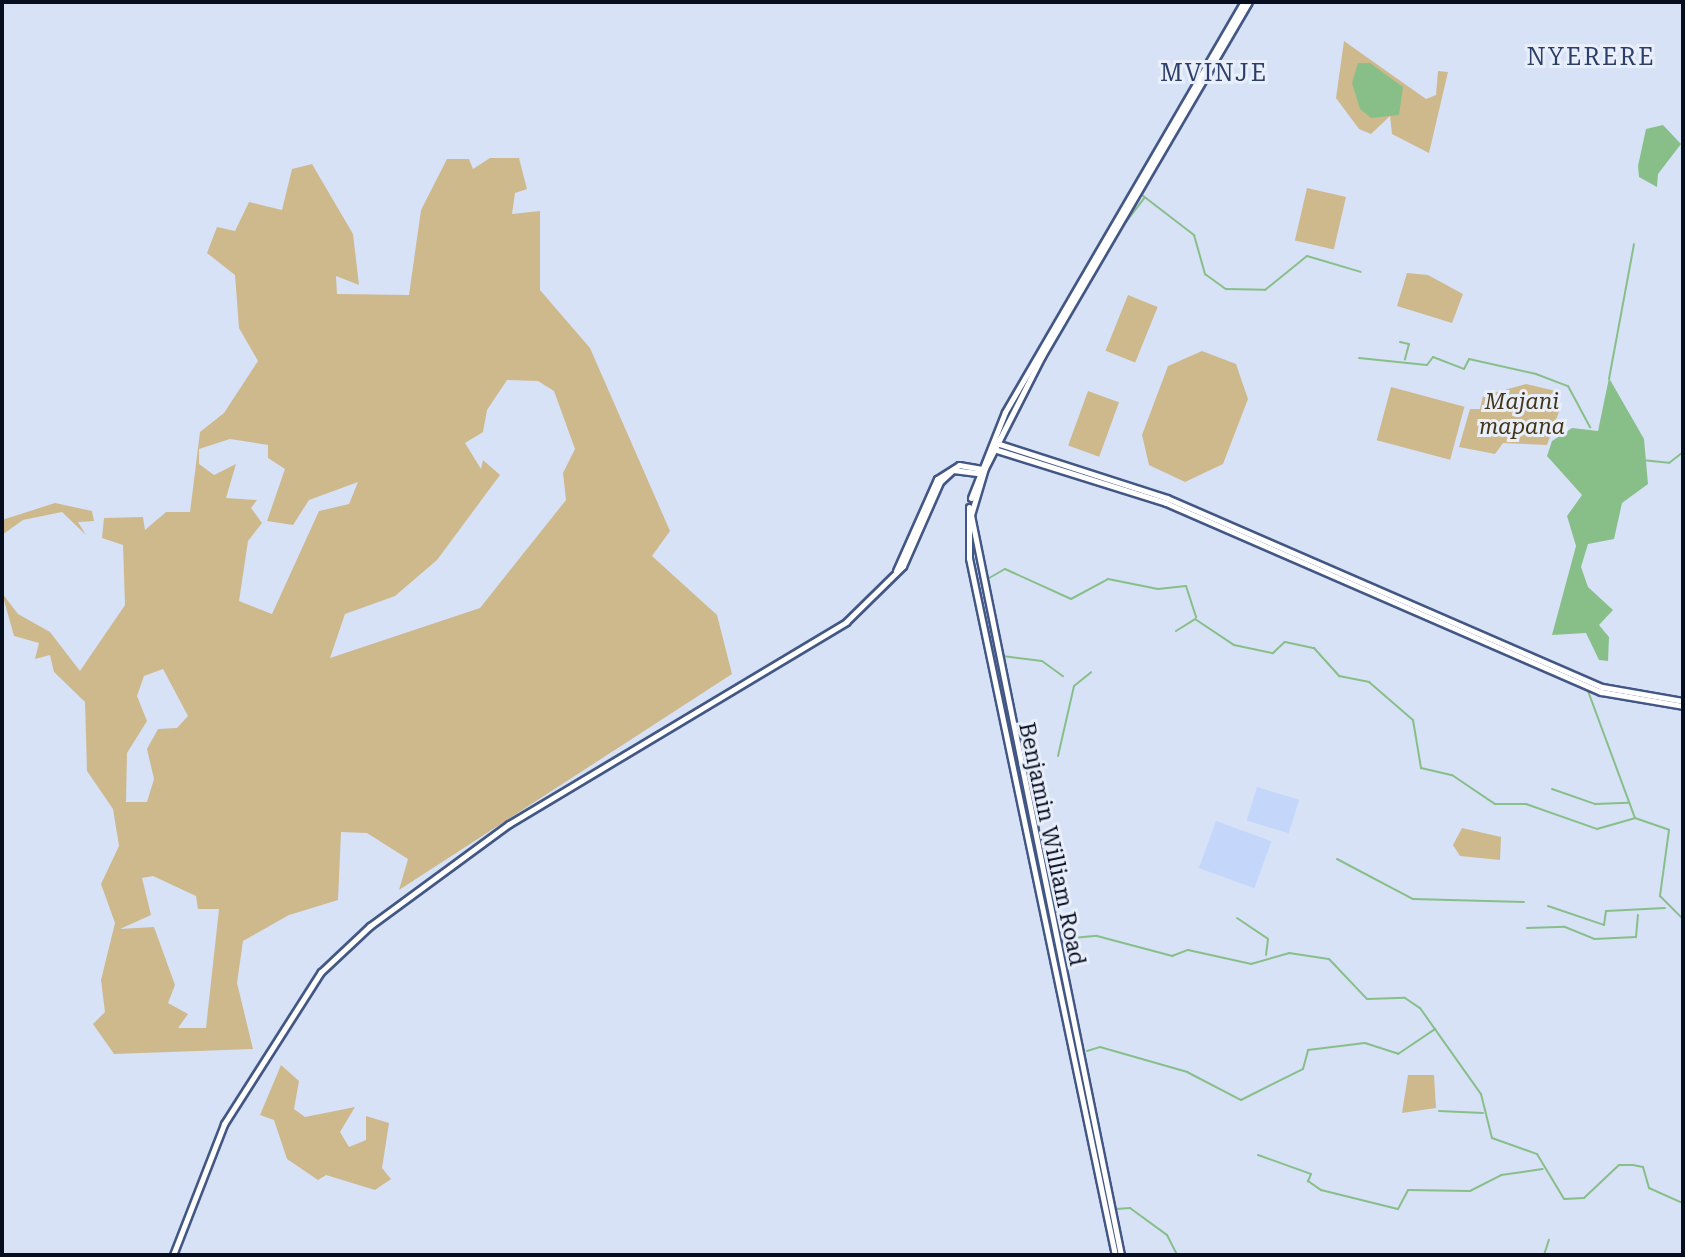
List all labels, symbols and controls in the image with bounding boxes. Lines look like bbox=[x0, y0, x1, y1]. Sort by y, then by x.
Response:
district label: NYERERE bbox=[1526, 44, 1656, 72]
district label: MVINJE bbox=[1160, 60, 1268, 88]
park label: Majani mapana bbox=[1479, 388, 1565, 440]
street label: Benjamin William Road bbox=[1013, 720, 1091, 968]

